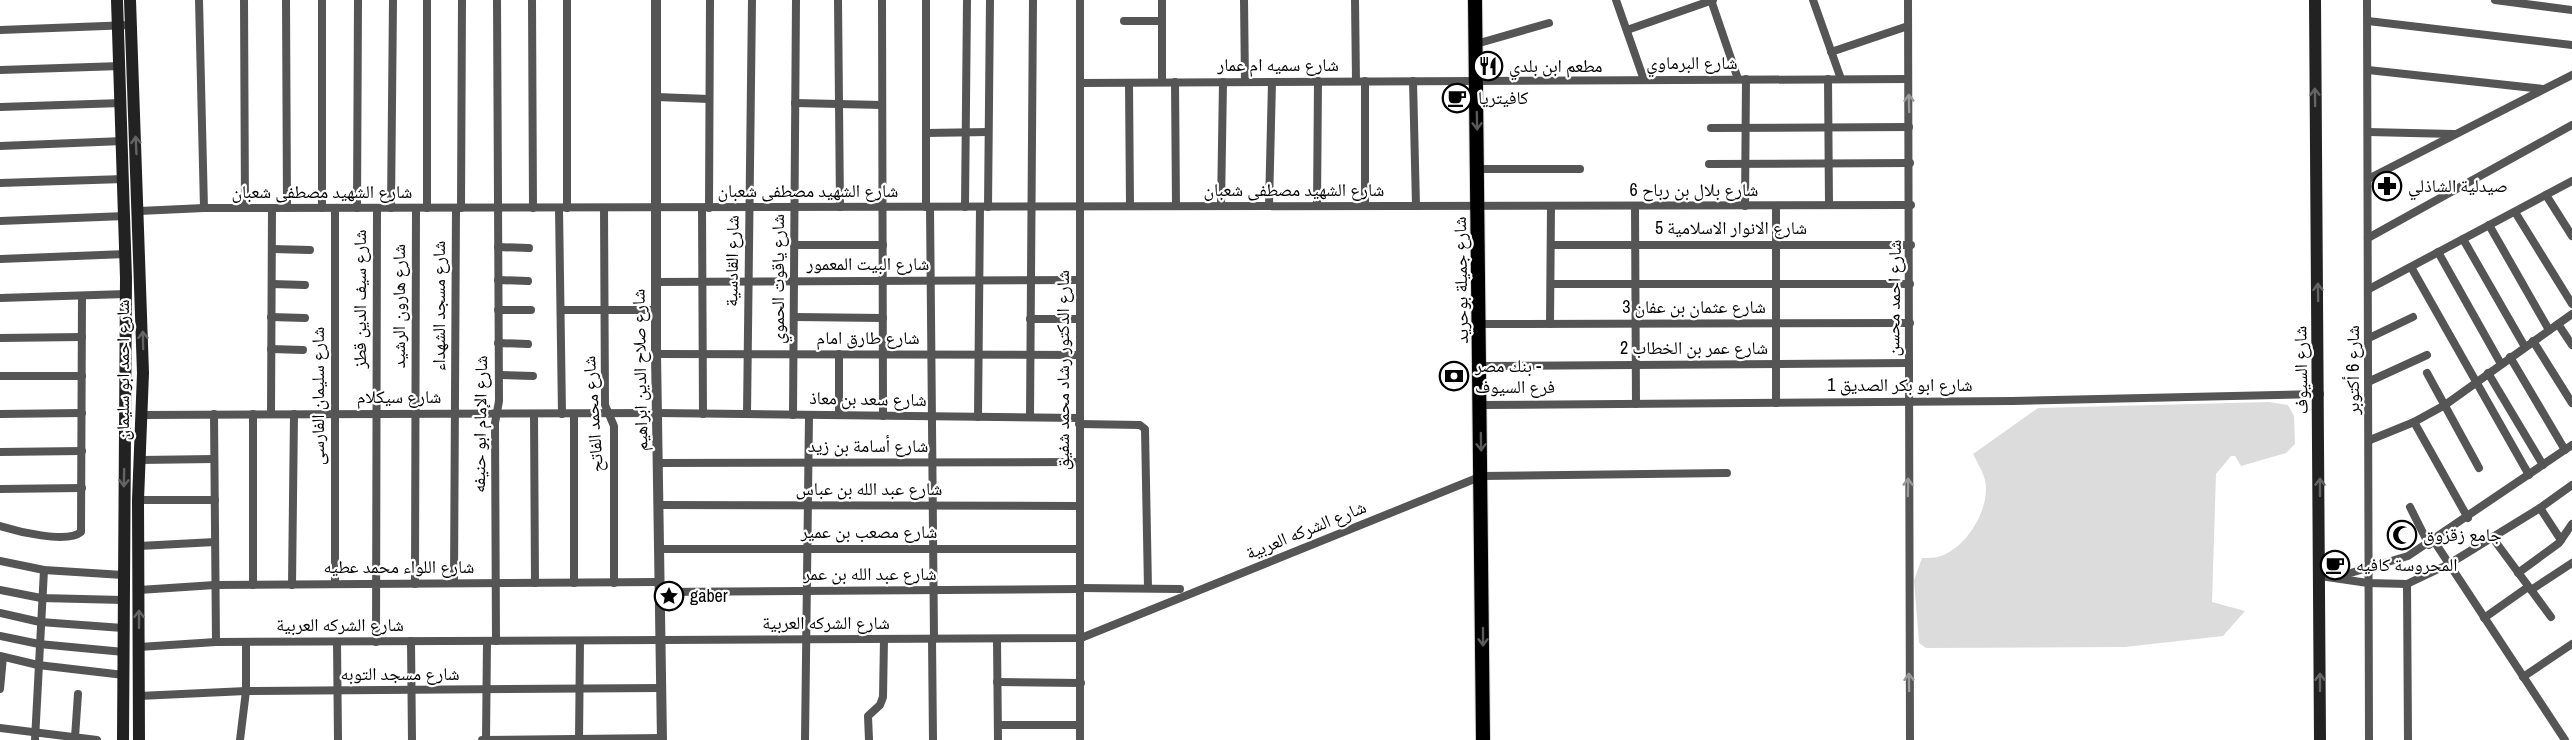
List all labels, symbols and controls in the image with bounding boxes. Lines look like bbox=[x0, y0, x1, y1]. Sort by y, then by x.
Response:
restaurant icon: مطعم ابن بلدي bbox=[1472, 50, 1504, 82]
street label: شارع البرماوي bbox=[1646, 50, 1738, 78]
street label: شارع سميه ام عمار bbox=[1216, 52, 1339, 77]
place label: مطعم ابن بلدي bbox=[1509, 53, 1602, 81]
cafe icon: كافيتريا bbox=[1441, 82, 1473, 114]
place label: كافيتريا bbox=[1478, 85, 1529, 110]
one-way arrow bbox=[2309, 87, 2321, 107]
one-way arrow bbox=[1903, 93, 1915, 113]
one-way arrow bbox=[1471, 111, 1482, 131]
one-way arrow bbox=[131, 135, 142, 155]
pharmacy icon: صيدلية الشاذلي bbox=[2371, 170, 2403, 202]
place label: صيدلية الشاذلي bbox=[2408, 173, 2508, 201]
street label: شارع الشهيد مصطفى شعبان bbox=[1204, 177, 1384, 202]
street label: شارع بلال بن رباح 6 bbox=[1630, 177, 1758, 202]
street label: شارع الشهيد مصطفى شعبان bbox=[718, 178, 898, 203]
street label: شارع الشهيد مصطفى شعبان bbox=[232, 179, 412, 204]
street label: شارع ياقوت الحموي bbox=[765, 214, 793, 344]
street label: شارع القادسية bbox=[718, 215, 745, 307]
street label: شارع الانوار الاسلامية 5 bbox=[1655, 215, 1807, 240]
street label: شارع جميلة بوحريد bbox=[1447, 216, 1474, 344]
street label: شارع سيف الدين قطز bbox=[347, 229, 372, 370]
street label: شارع احمد محسن bbox=[1880, 239, 1907, 357]
street label: شارع مسجد الشهداء bbox=[426, 241, 451, 371]
street label: شارع هارون الرشيد bbox=[386, 244, 411, 368]
street label: شارع البيت المعمور bbox=[806, 251, 929, 276]
street label: شارع الدكتور رشاد محمد شفيق bbox=[1050, 270, 1075, 470]
one-way arrow bbox=[2312, 282, 2324, 302]
street label: شارع صلاح الدين ابراهيم bbox=[626, 289, 653, 451]
street label: شارع عثمان بن عفان 3 bbox=[1622, 294, 1766, 319]
street label: شارع احمد ابو سليمان bbox=[110, 299, 135, 441]
street label: شارع طارق امام bbox=[816, 325, 920, 350]
street label: شارع 6 أكتوبر bbox=[2340, 325, 2365, 416]
street label: شارع السيوف bbox=[2287, 326, 2314, 414]
street label: شارع سليمان الفارسى bbox=[305, 327, 330, 465]
one-way arrow bbox=[137, 330, 148, 350]
street label: شارع عمر بن الخطاب 2 bbox=[1620, 335, 1768, 360]
place label: بنك مصر - فرع السيوف bbox=[1474, 353, 1555, 399]
street label: شارع الإمام ابو حنيفه bbox=[466, 355, 493, 493]
street label: شارع محمد الفاتح bbox=[576, 355, 609, 473]
bank icon: بنك مصر - فرع السيوف bbox=[1438, 360, 1470, 392]
street label: شارع ابو بكر الصديق 1 bbox=[1827, 372, 1973, 397]
street label: شارع سيكلام bbox=[357, 384, 441, 409]
street label: شارع سعد بن معاذ bbox=[809, 385, 927, 412]
one-way arrow bbox=[1475, 432, 1487, 452]
street label: شارع أسامة بن زيد bbox=[808, 433, 928, 458]
one-way arrow bbox=[118, 468, 130, 488]
street label: شارع عبد الله بن عباس bbox=[796, 476, 942, 501]
one-way arrow bbox=[1902, 477, 1914, 497]
one-way arrow bbox=[2314, 477, 2326, 497]
street label: شارع الشركه العربية bbox=[1242, 494, 1370, 565]
street label: شارع مصعب بن عمير bbox=[800, 519, 937, 544]
mosque icon: جامع زقزوق bbox=[2386, 519, 2418, 551]
place label: جامع زقزوق bbox=[2423, 522, 2502, 547]
cafe icon: المحروسة كافيه bbox=[2319, 549, 2351, 581]
place label: المحروسة كافيه bbox=[2356, 552, 2458, 577]
street label: شارع اللواء محمد عطيه bbox=[324, 554, 474, 579]
street label: شارع عبد الله بن عمر bbox=[802, 561, 937, 586]
place icon: gaber bbox=[653, 580, 685, 612]
place label: gaber bbox=[690, 583, 728, 608]
one-way arrow bbox=[133, 609, 145, 629]
street label: شارع الشركه العربية bbox=[762, 610, 890, 635]
street label: شارع الشركه العربية bbox=[276, 612, 404, 637]
one-way arrow bbox=[1477, 627, 1488, 647]
street label: شارع مسجد التوبه bbox=[340, 661, 460, 686]
one-way arrow bbox=[1903, 672, 1915, 692]
one-way arrow bbox=[2314, 672, 2326, 692]

